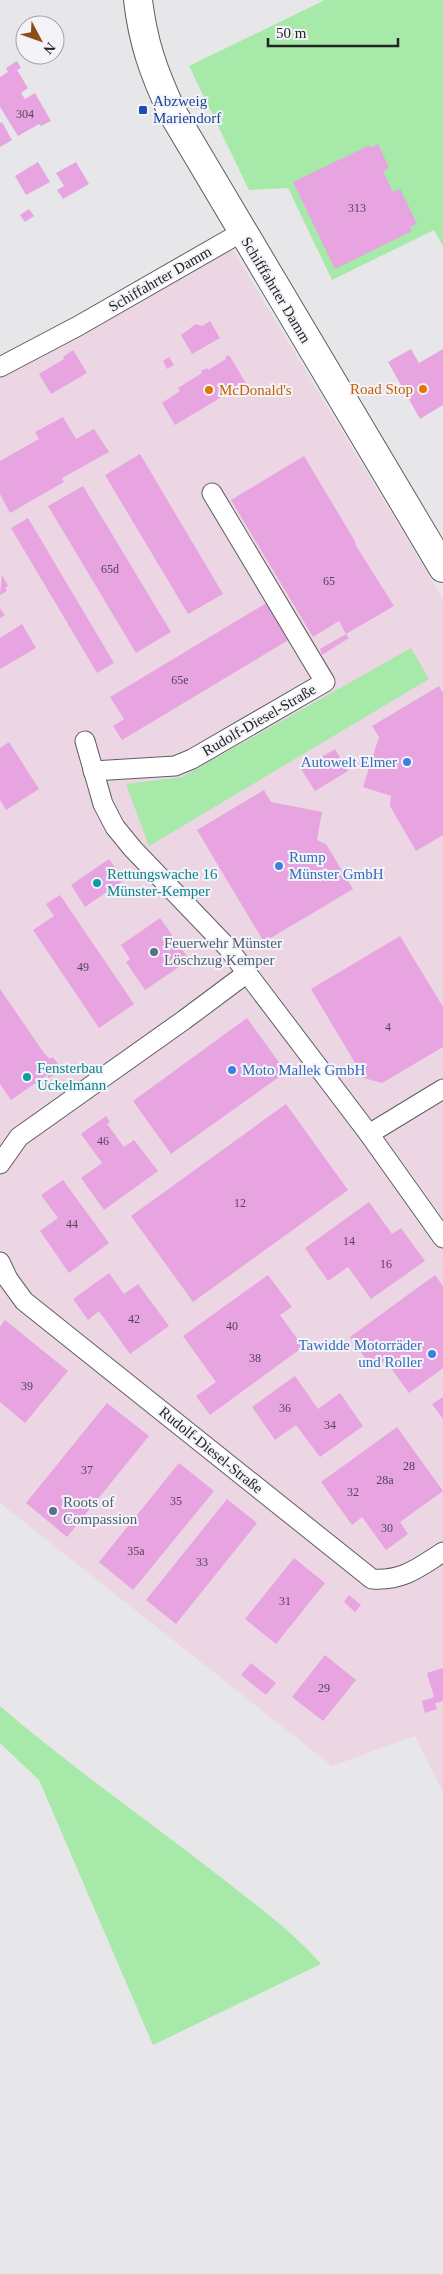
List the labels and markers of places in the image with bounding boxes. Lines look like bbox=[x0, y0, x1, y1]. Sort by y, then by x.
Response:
place label: Abzweig Mariendorf bbox=[153, 93, 221, 126]
marker: Abzweig Mariendorf bbox=[137, 104, 149, 116]
place label: Road Stop bbox=[350, 381, 413, 397]
place label: McDonald's bbox=[219, 382, 292, 398]
marker: Road Stop bbox=[417, 383, 429, 395]
marker: McDonald's bbox=[203, 384, 215, 396]
place label: Autowelt Elmer bbox=[301, 754, 397, 770]
marker: Autowelt Elmer bbox=[401, 756, 413, 768]
place label: Rump Münster GmbH bbox=[289, 849, 384, 882]
marker: Rump Münster GmbH bbox=[273, 860, 285, 872]
place label: Rettungswache 16 Münster-Kemper bbox=[107, 866, 218, 899]
marker: Rettungswache 16 Münster-Kemper bbox=[91, 877, 103, 889]
place label: Feuerwehr Münster Löschzug Kemper bbox=[164, 935, 282, 968]
marker: Feuerwehr Münster Löschzug Kemper bbox=[148, 946, 160, 958]
place label: Fensterbau Uckelmann bbox=[37, 1060, 107, 1093]
place label: Moto Mallek GmbH bbox=[242, 1062, 365, 1078]
marker: Moto Mallek GmbH bbox=[226, 1064, 238, 1076]
marker: Fensterbau Uckelmann bbox=[21, 1071, 33, 1083]
place label: Tawidde Motorräder und Roller bbox=[299, 1337, 422, 1370]
marker: Tawidde Motorräder und Roller bbox=[426, 1348, 438, 1360]
place label: Roots of Compassion bbox=[63, 1494, 138, 1527]
marker: Roots of Compassion bbox=[47, 1505, 59, 1517]

